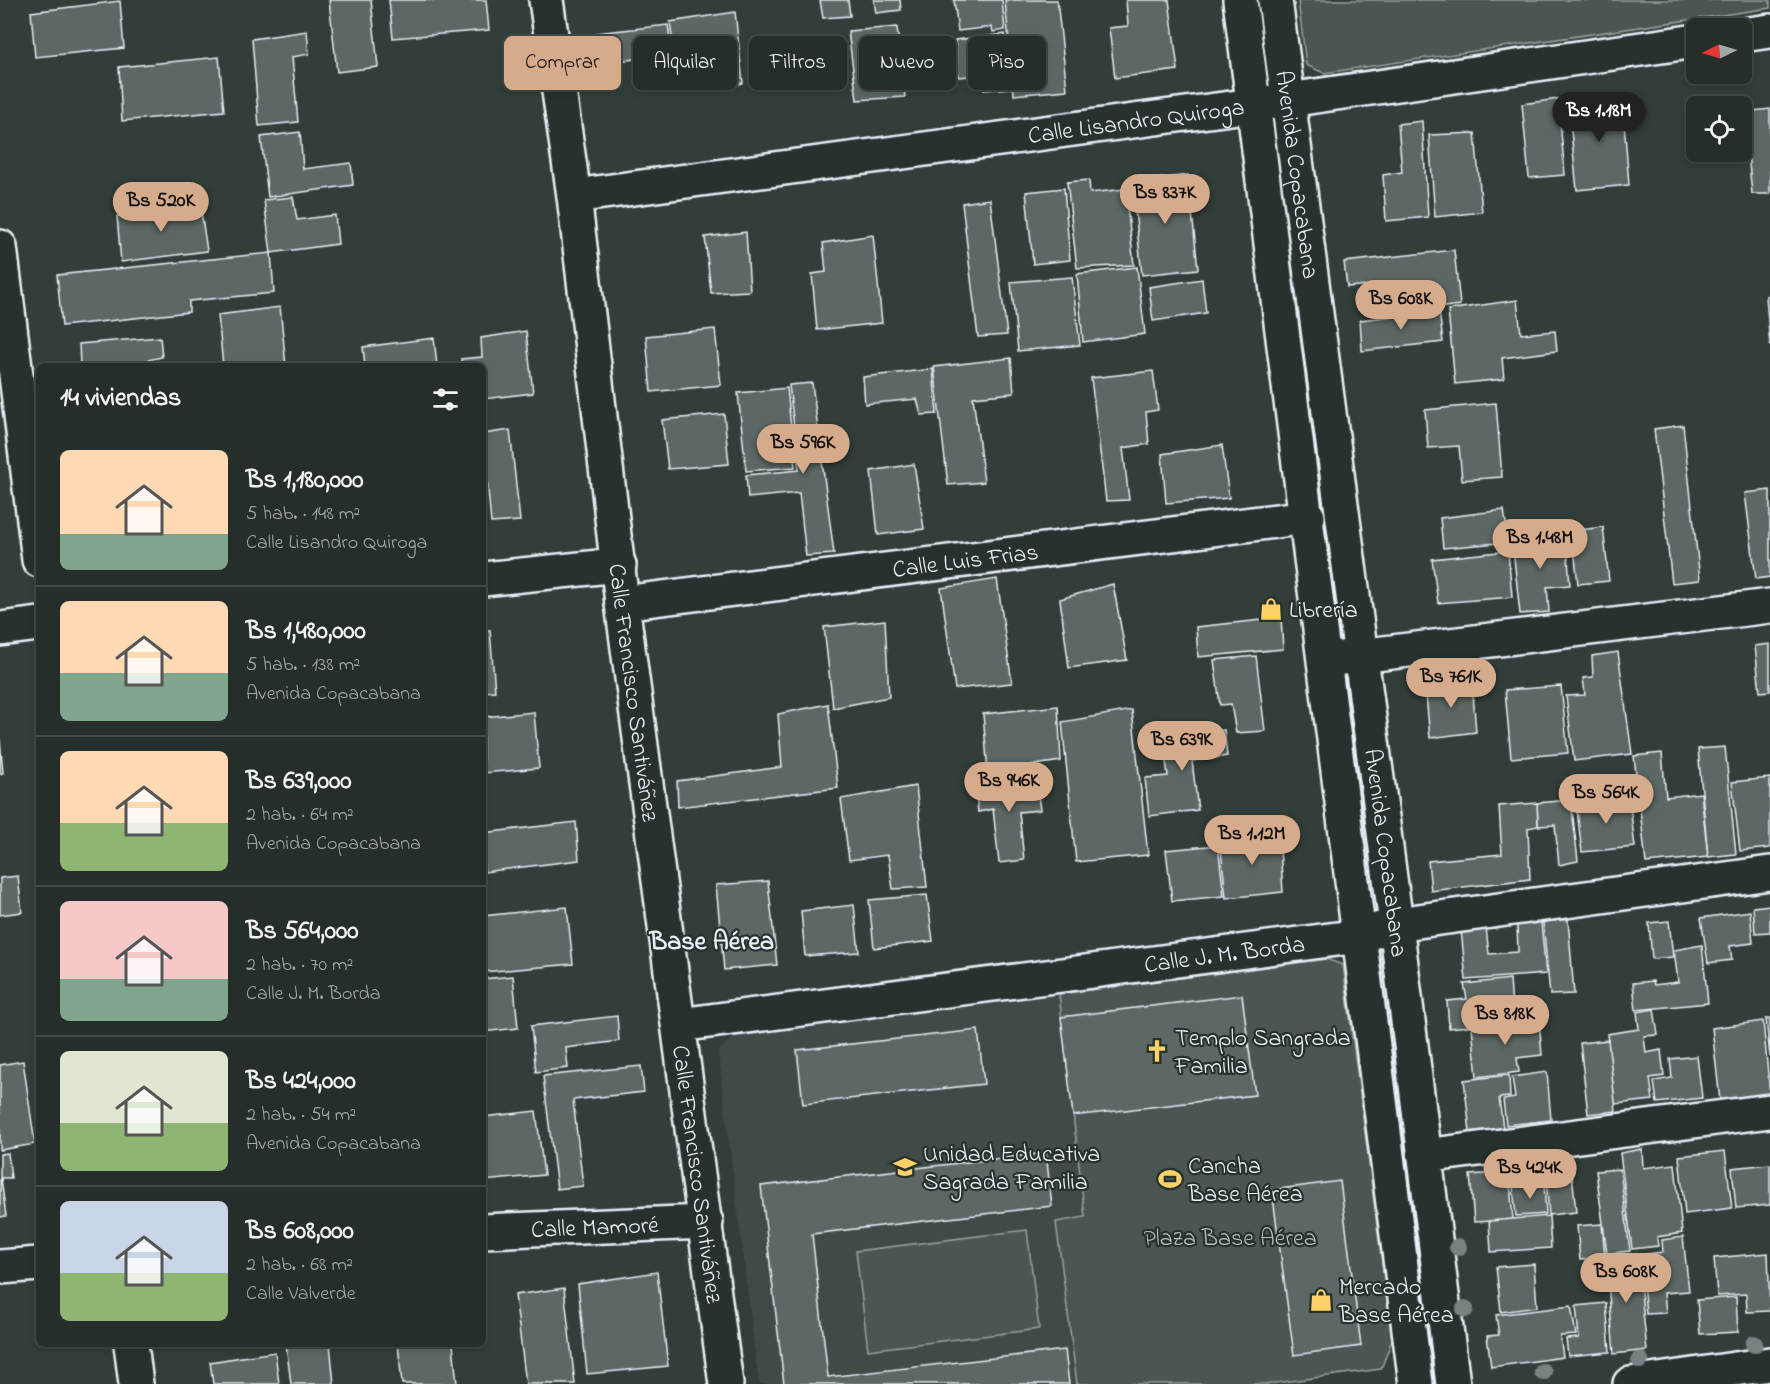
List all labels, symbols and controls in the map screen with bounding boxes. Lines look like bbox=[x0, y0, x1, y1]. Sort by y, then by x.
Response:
north arrow bbox=[1686, 18, 1752, 84]
map controls bbox=[1686, 18, 1752, 162]
chip: Comprar bbox=[504, 36, 621, 90]
chip: Alquilar bbox=[633, 36, 737, 90]
chip: Filtros bbox=[749, 36, 847, 90]
chip: Nuevo bbox=[859, 36, 956, 90]
chip: Piso bbox=[968, 36, 1046, 90]
street label: Avenida Copacabana bbox=[1264, 68, 1326, 281]
street label: Calle Lisandro Quiroga bbox=[1026, 91, 1247, 155]
pin: Bs 1.18M bbox=[1537, 92, 1661, 143]
button: locate bbox=[1686, 96, 1752, 162]
text: Bs 1.18M bbox=[1566, 97, 1632, 126]
pin: Bs 837K bbox=[1110, 174, 1220, 225]
text: Bs 837K bbox=[1134, 179, 1196, 208]
pin: Bs 520K bbox=[106, 182, 216, 233]
text: Bs 520K bbox=[127, 187, 195, 216]
pin: Bs 608K bbox=[1346, 280, 1456, 331]
text: Bs 608K bbox=[1369, 285, 1433, 314]
text: 14 viviendas bbox=[60, 380, 181, 418]
icon: filters bbox=[429, 383, 462, 416]
pin: Bs 596K bbox=[748, 424, 858, 475]
text: Bs 596K bbox=[771, 429, 835, 458]
text: Bs 1,180,000 bbox=[246, 462, 363, 500]
icon: home bbox=[108, 474, 180, 546]
text: 5 hab. · 148 m² bbox=[246, 500, 360, 529]
pin: Bs 1.48M bbox=[1478, 519, 1602, 570]
text: Bs 1.48M bbox=[1507, 524, 1573, 553]
text: Calle Lisandro Quiroga bbox=[246, 529, 427, 558]
street label: Calle Luis Frias bbox=[891, 536, 1041, 589]
street label: Calle Francisco Santiváñez bbox=[597, 562, 666, 825]
place label: Librería bbox=[1289, 594, 1358, 629]
shop icon: Librería bbox=[1258, 596, 1284, 622]
text: Bs 1,480,000 bbox=[246, 613, 366, 651]
icon: home bbox=[108, 625, 180, 697]
text: 5 hab. · 138 m² bbox=[246, 651, 360, 680]
pin: Bs 761K bbox=[1396, 658, 1506, 709]
text: Bs 761K bbox=[1420, 663, 1482, 692]
text: Avenida Copacabana bbox=[246, 680, 421, 709]
pin: Bs 639K bbox=[1127, 721, 1237, 772]
text: Bs 639K bbox=[1151, 726, 1213, 755]
street label: Avenida Copacabana bbox=[1353, 747, 1415, 959]
pin: Bs 946K bbox=[954, 762, 1064, 813]
text: Bs 639,000 bbox=[246, 763, 351, 801]
text: Bs 946K bbox=[978, 767, 1040, 796]
pin: Bs 564K bbox=[1551, 774, 1661, 825]
icon: home bbox=[108, 775, 180, 847]
text: Bs 564K bbox=[1573, 779, 1639, 808]
text: 2 hab. · 64 m² bbox=[246, 801, 354, 830]
pin: Bs 1.12M bbox=[1190, 815, 1314, 866]
text: Bs 1.12M bbox=[1218, 820, 1286, 849]
text: Avenida Copacabana bbox=[246, 830, 421, 859]
text: Bs 564,000 bbox=[246, 913, 358, 951]
district label: Base Aérea bbox=[649, 924, 774, 962]
icon: home bbox=[108, 925, 180, 997]
street label: Calle J. M. Borda bbox=[1142, 928, 1307, 984]
text: 2 hab. · 70 m² bbox=[246, 951, 353, 980]
text: Calle J. M. Borda bbox=[246, 980, 381, 1009]
pin: Bs 818K bbox=[1450, 995, 1560, 1046]
text: Bs 818K bbox=[1475, 1000, 1535, 1029]
place label: Templo Sangrada Familia bbox=[1174, 1022, 1351, 1085]
church icon: Templo Sangrada Familia bbox=[1144, 1038, 1170, 1064]
street label: Calle Francisco Santiváñez bbox=[661, 1043, 730, 1307]
text: Bs 424,000 bbox=[246, 1063, 356, 1101]
icon: home bbox=[108, 1075, 180, 1147]
text: 2 hab. · 54 m² bbox=[246, 1101, 356, 1130]
text: Avenida Copacabana bbox=[246, 1130, 421, 1159]
place label: Unidad Educativa Sagrada Familia bbox=[923, 1138, 1100, 1201]
pin: Bs 424K bbox=[1475, 1149, 1585, 1200]
place label: Cancha Base Aérea bbox=[1187, 1150, 1303, 1213]
school or university icon: Unidad Educativa Sagrada Familia bbox=[892, 1154, 918, 1180]
text: Bs 424K bbox=[1498, 1154, 1562, 1183]
sports icon: Cancha Base Aérea bbox=[1157, 1166, 1183, 1192]
street label: Calle Mamoré bbox=[530, 1209, 660, 1249]
text: Bs 608,000 bbox=[246, 1213, 354, 1251]
park label: Plaza Base Aérea bbox=[1143, 1222, 1317, 1257]
icon: home bbox=[108, 1225, 180, 1297]
text: 2 hab. · 68 m² bbox=[246, 1251, 353, 1280]
pin: Bs 608K bbox=[1571, 1253, 1681, 1304]
text: Bs 608K bbox=[1594, 1258, 1658, 1287]
place label: Mercado Base Aérea bbox=[1338, 1271, 1454, 1334]
text: Calle Valverde bbox=[246, 1280, 356, 1309]
shop icon: Mercado Base Aérea bbox=[1308, 1287, 1334, 1313]

